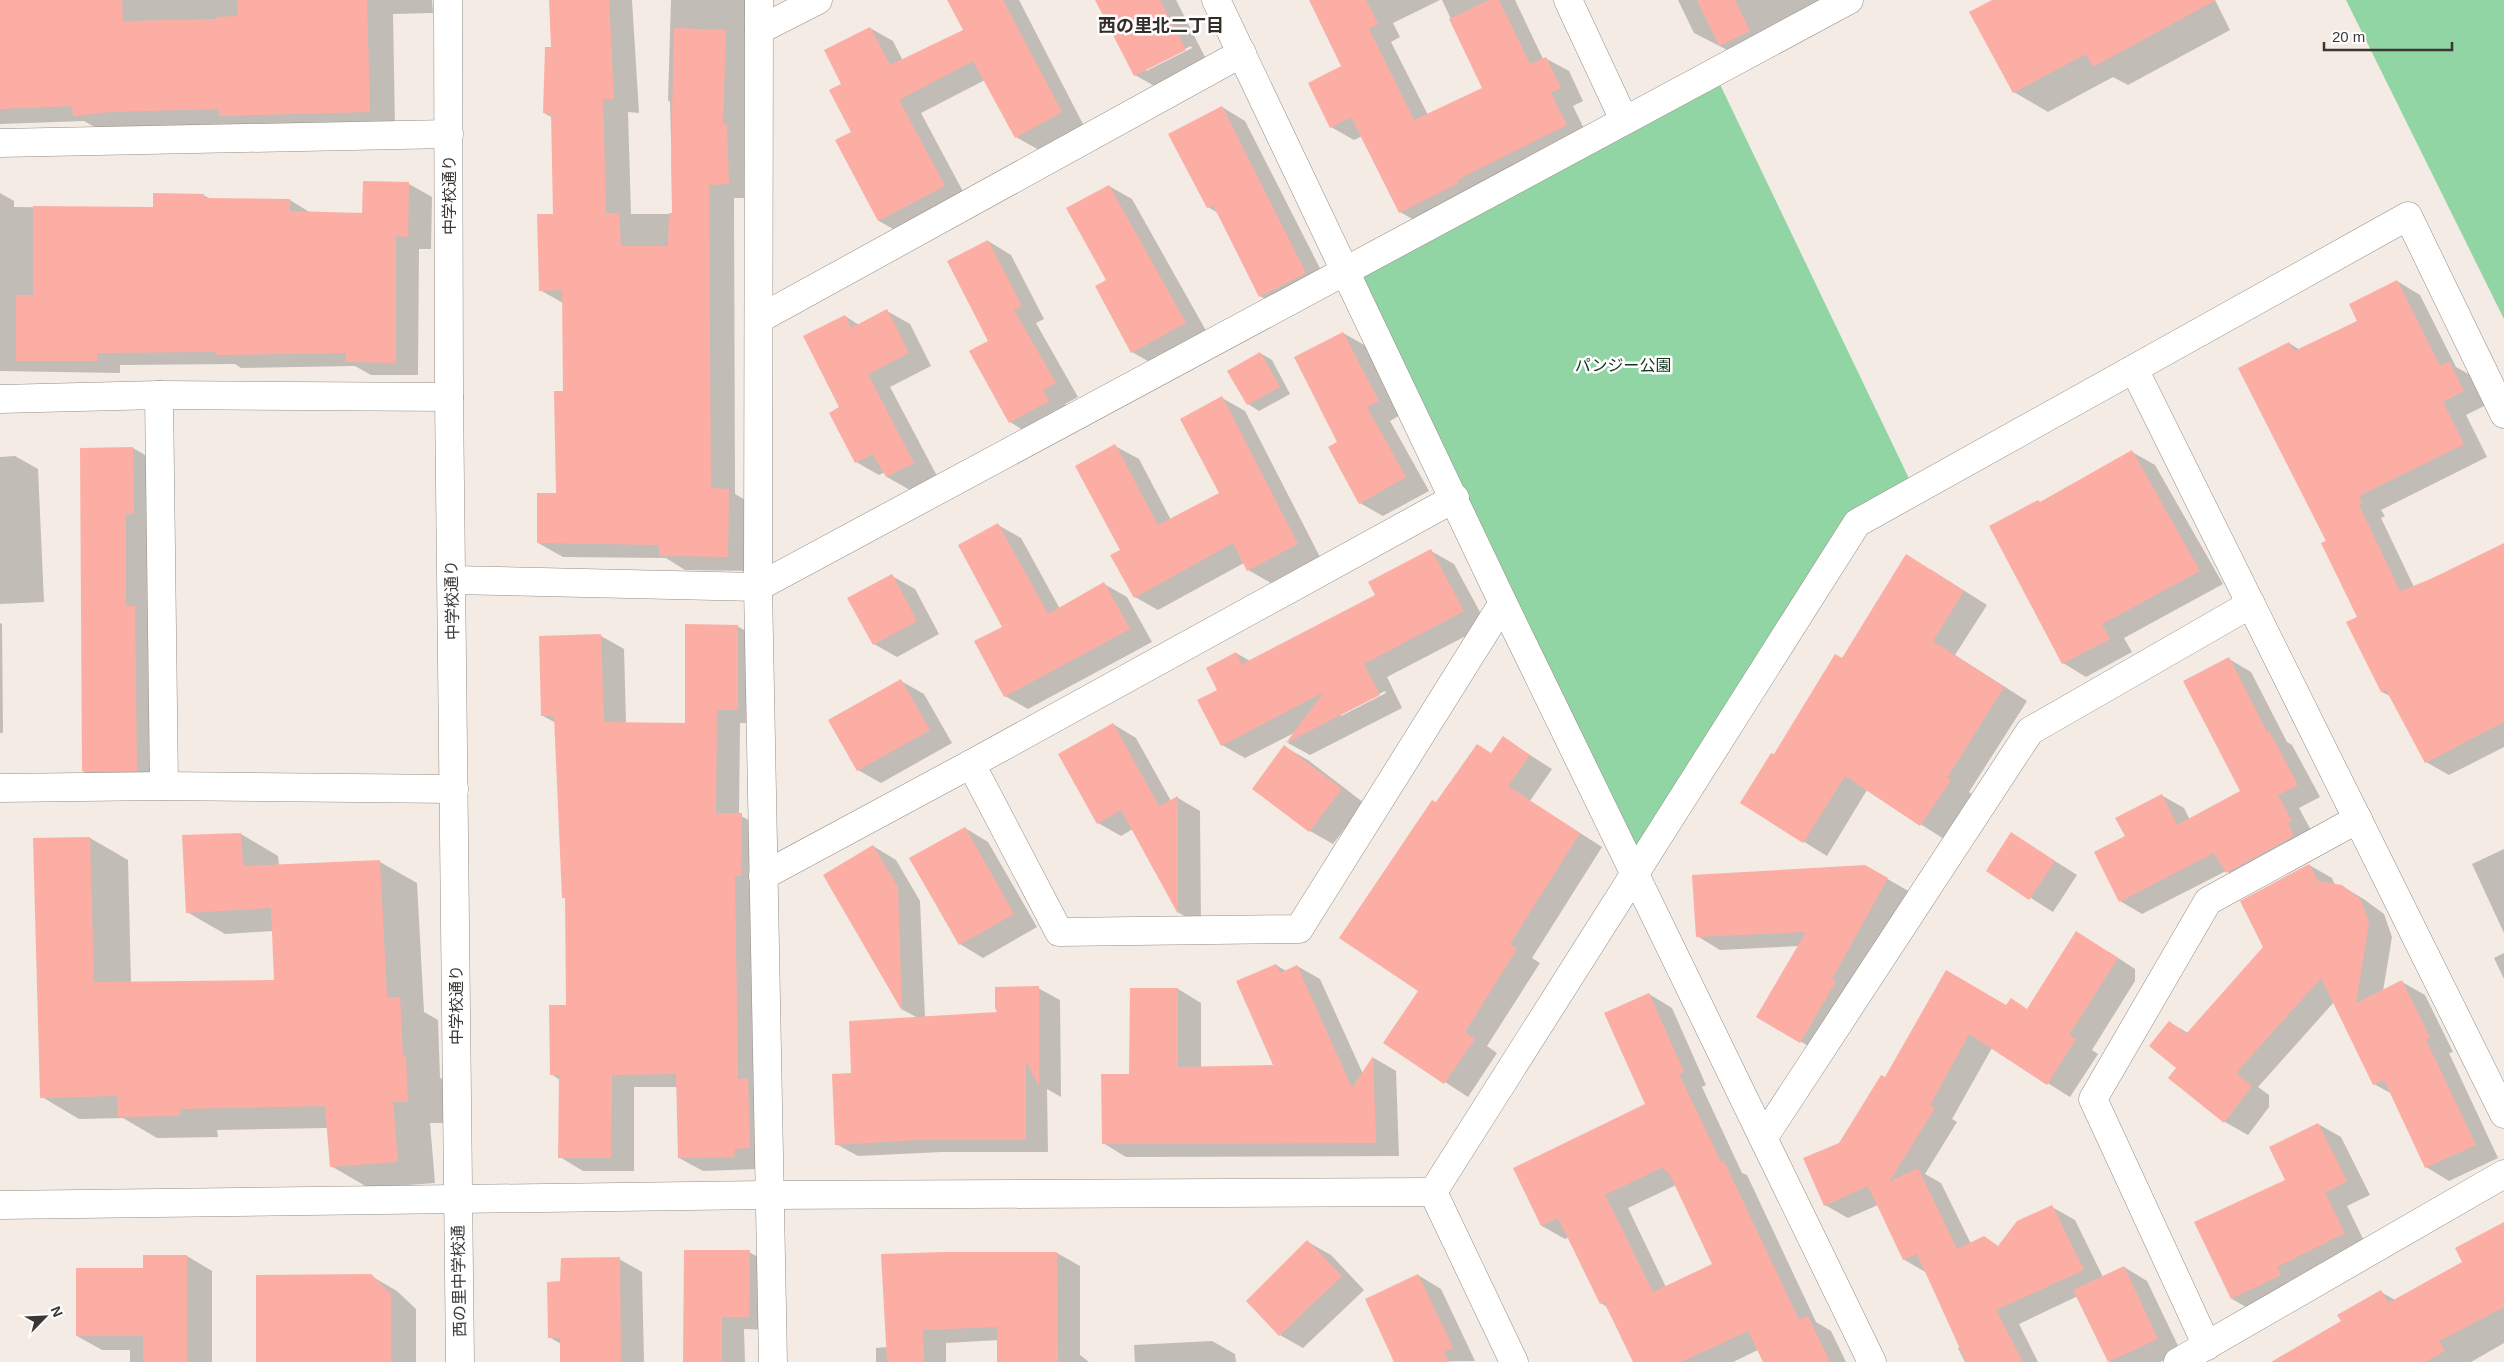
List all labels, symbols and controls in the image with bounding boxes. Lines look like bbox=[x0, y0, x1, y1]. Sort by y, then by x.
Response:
district label: 西の里北二丁目 bbox=[1098, 16, 1224, 36]
scale bar bbox=[2324, 20, 2452, 52]
text: 20 m bbox=[2332, 28, 2365, 45]
street label: 中学校通り bbox=[441, 155, 458, 235]
park label: パンジー公園 bbox=[1575, 357, 1671, 374]
street label: 中学校通り bbox=[443, 560, 461, 640]
street label: 中学校通り bbox=[448, 965, 465, 1045]
street label: 西の里中学校通 bbox=[450, 1225, 468, 1337]
north arrow bbox=[20, 1292, 70, 1342]
text: N bbox=[48, 1304, 66, 1320]

